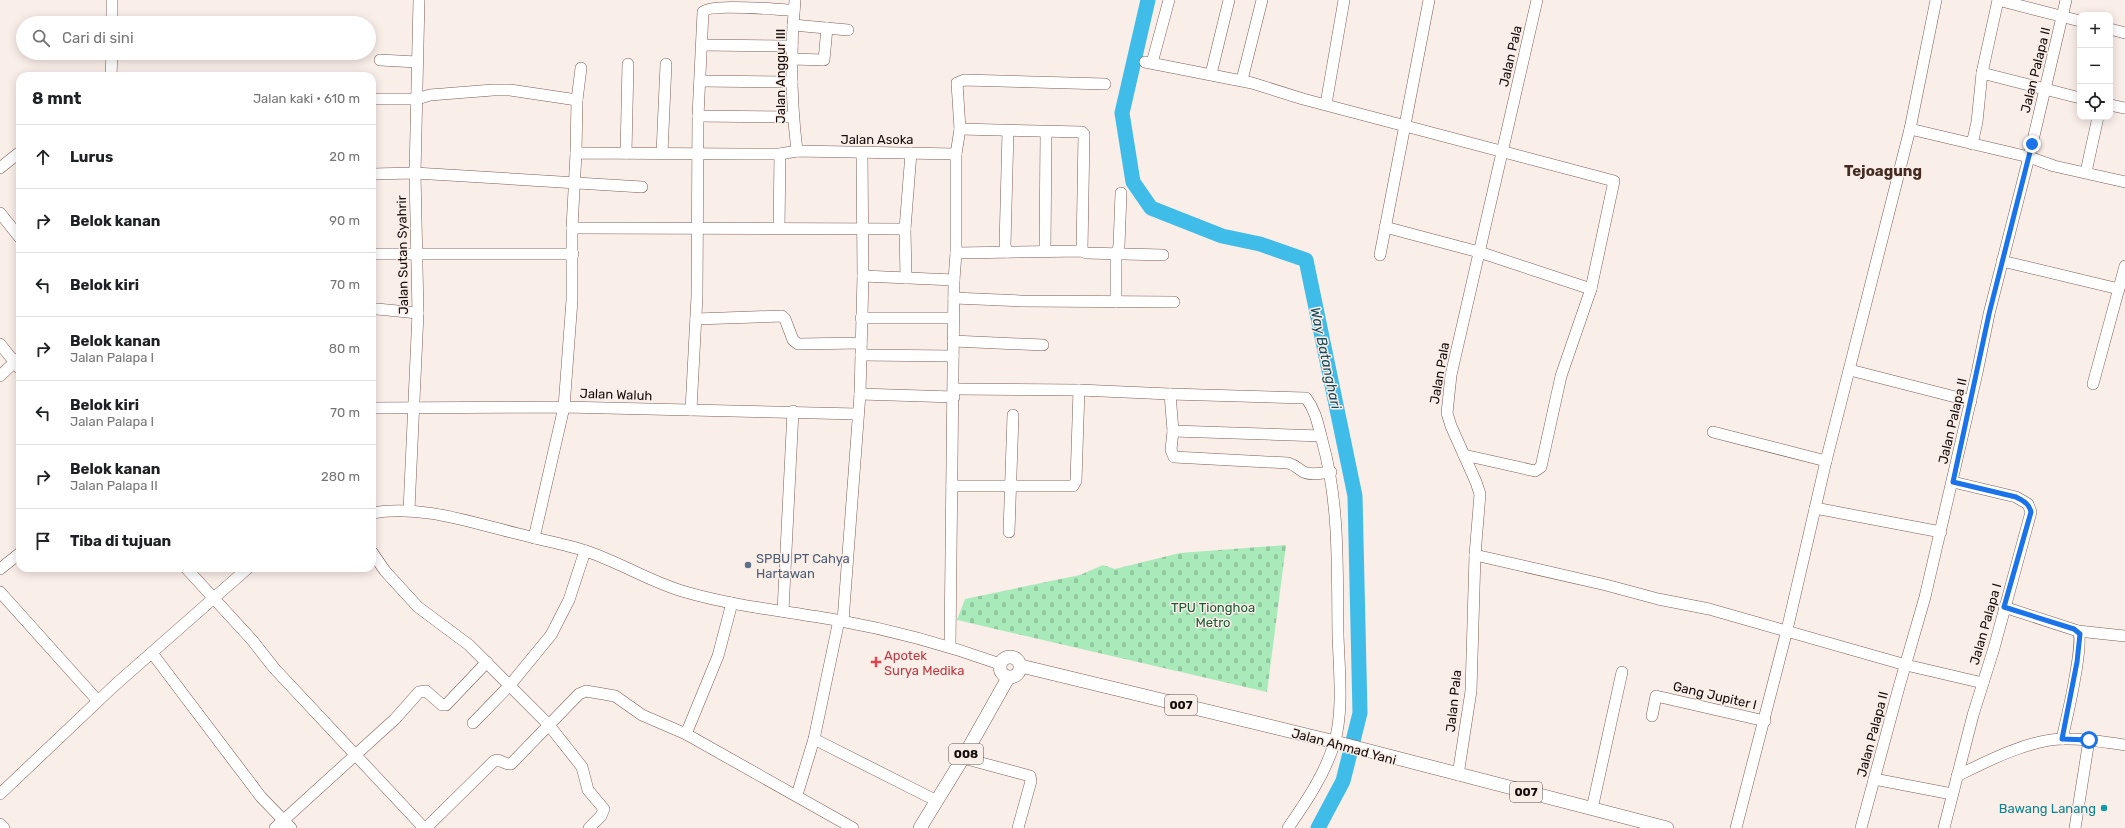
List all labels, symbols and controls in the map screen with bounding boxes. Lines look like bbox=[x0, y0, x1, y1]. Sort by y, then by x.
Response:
map controls bbox=[2077, 12, 2113, 120]
button: + bbox=[2077, 12, 2113, 48]
search box bbox=[16, 16, 376, 60]
street label: Jalan Pala bbox=[1496, 24, 1525, 88]
street label: Jalan Palapa II bbox=[2018, 26, 2053, 114]
icon: search bbox=[30, 27, 52, 49]
text: Cari di sini bbox=[62, 29, 134, 47]
street label: Jalan Anggur III bbox=[773, 29, 789, 123]
button: − bbox=[2077, 48, 2113, 84]
button: locate bbox=[2077, 84, 2113, 120]
text: 8 mnt bbox=[32, 88, 81, 108]
text: Jalan kaki · 610 m bbox=[253, 91, 360, 106]
street label: Jalan Asoka bbox=[841, 132, 913, 147]
route end bbox=[2023, 135, 2041, 153]
icon: ahead bbox=[32, 146, 54, 168]
text: Lurus bbox=[70, 148, 113, 166]
text: 20 m bbox=[329, 149, 360, 164]
district label: Tejoagung bbox=[1844, 162, 1922, 180]
street label: Jalan Sutan Syahrir bbox=[394, 195, 411, 315]
icon: right bbox=[32, 210, 54, 232]
text: Belok kanan bbox=[70, 212, 160, 230]
text: 90 m bbox=[329, 213, 360, 228]
icon: left bbox=[32, 274, 54, 296]
text: Belok kiri bbox=[70, 276, 139, 294]
text: 70 m bbox=[330, 277, 360, 292]
water label: Way Batanghari bbox=[1306, 306, 1345, 411]
text: Belok kanan bbox=[70, 332, 160, 350]
icon: right bbox=[32, 338, 54, 360]
text: 80 m bbox=[329, 341, 360, 356]
street label: Jalan Pala bbox=[1427, 341, 1452, 405]
text: Jalan Palapa I bbox=[70, 350, 154, 365]
street label: Jalan Palapa II bbox=[1935, 377, 1970, 466]
street label: Jalan Waluh bbox=[579, 386, 653, 403]
text: Belok kiri bbox=[70, 396, 139, 414]
icon: left bbox=[32, 402, 54, 424]
text: 70 m bbox=[330, 405, 360, 420]
text: Jalan Palapa I bbox=[70, 414, 154, 429]
text: Belok kanan bbox=[70, 460, 160, 478]
icon: right bbox=[32, 466, 54, 488]
text: 280 m bbox=[321, 469, 360, 484]
text: Jalan Palapa II bbox=[70, 478, 158, 493]
icon: arrive bbox=[32, 530, 54, 552]
text: Tiba di tujuan bbox=[70, 532, 171, 550]
place label: SPBU PT Cahya Hartawan bbox=[756, 551, 850, 581]
marker: SPBU PT Cahya Hartawan bbox=[743, 560, 753, 570]
street label: Jalan Palapa I bbox=[1967, 582, 2004, 667]
park label: TPU Tionghoa Metro bbox=[1171, 600, 1255, 630]
place label: Apotek Surya Medika bbox=[884, 648, 964, 678]
marker: Apotek Surya Medika bbox=[871, 657, 881, 667]
street label: Jalan Pala bbox=[1443, 669, 1464, 733]
street label: Gang Jupiter I bbox=[1671, 679, 1758, 713]
street label: Jalan Palapa II bbox=[1854, 690, 1891, 778]
road number: 007 bbox=[1165, 695, 1197, 715]
street label: Jalan Ahmad Yani bbox=[1290, 725, 1398, 768]
route start bbox=[2080, 731, 2098, 749]
road number: 008 bbox=[949, 744, 983, 764]
road number: 007 bbox=[1510, 782, 1542, 802]
place label: Bawang Lanang bbox=[1999, 801, 2096, 817]
marker: Bawang Lanang bbox=[2099, 803, 2109, 813]

